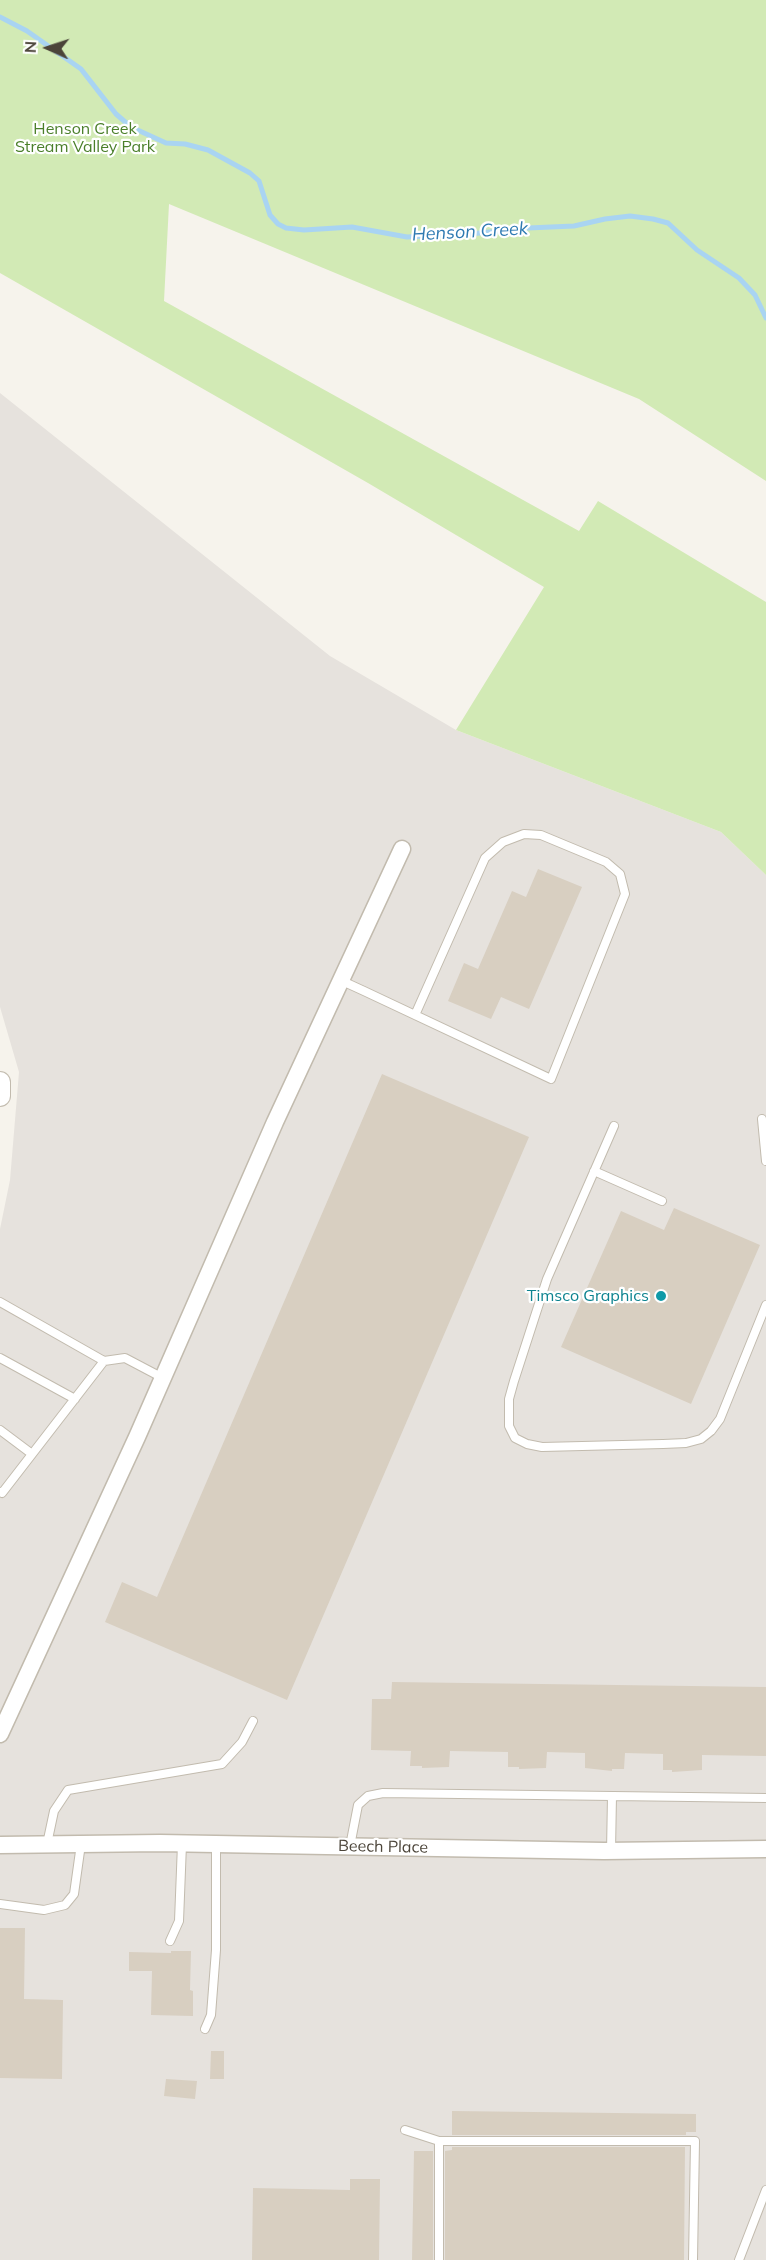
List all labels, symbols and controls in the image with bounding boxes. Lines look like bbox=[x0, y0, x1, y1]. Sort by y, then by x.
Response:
north arrow bbox=[18, 18, 78, 78]
text: N bbox=[20, 40, 40, 54]
park label: Henson Creek Stream Valley Park bbox=[15, 119, 155, 157]
water label: Henson Creek bbox=[411, 218, 529, 246]
place label: Timsco Graphics bbox=[527, 1286, 649, 1306]
marker: Timsco Graphics bbox=[654, 1289, 668, 1303]
street label: Beech Place bbox=[338, 1837, 428, 1857]

